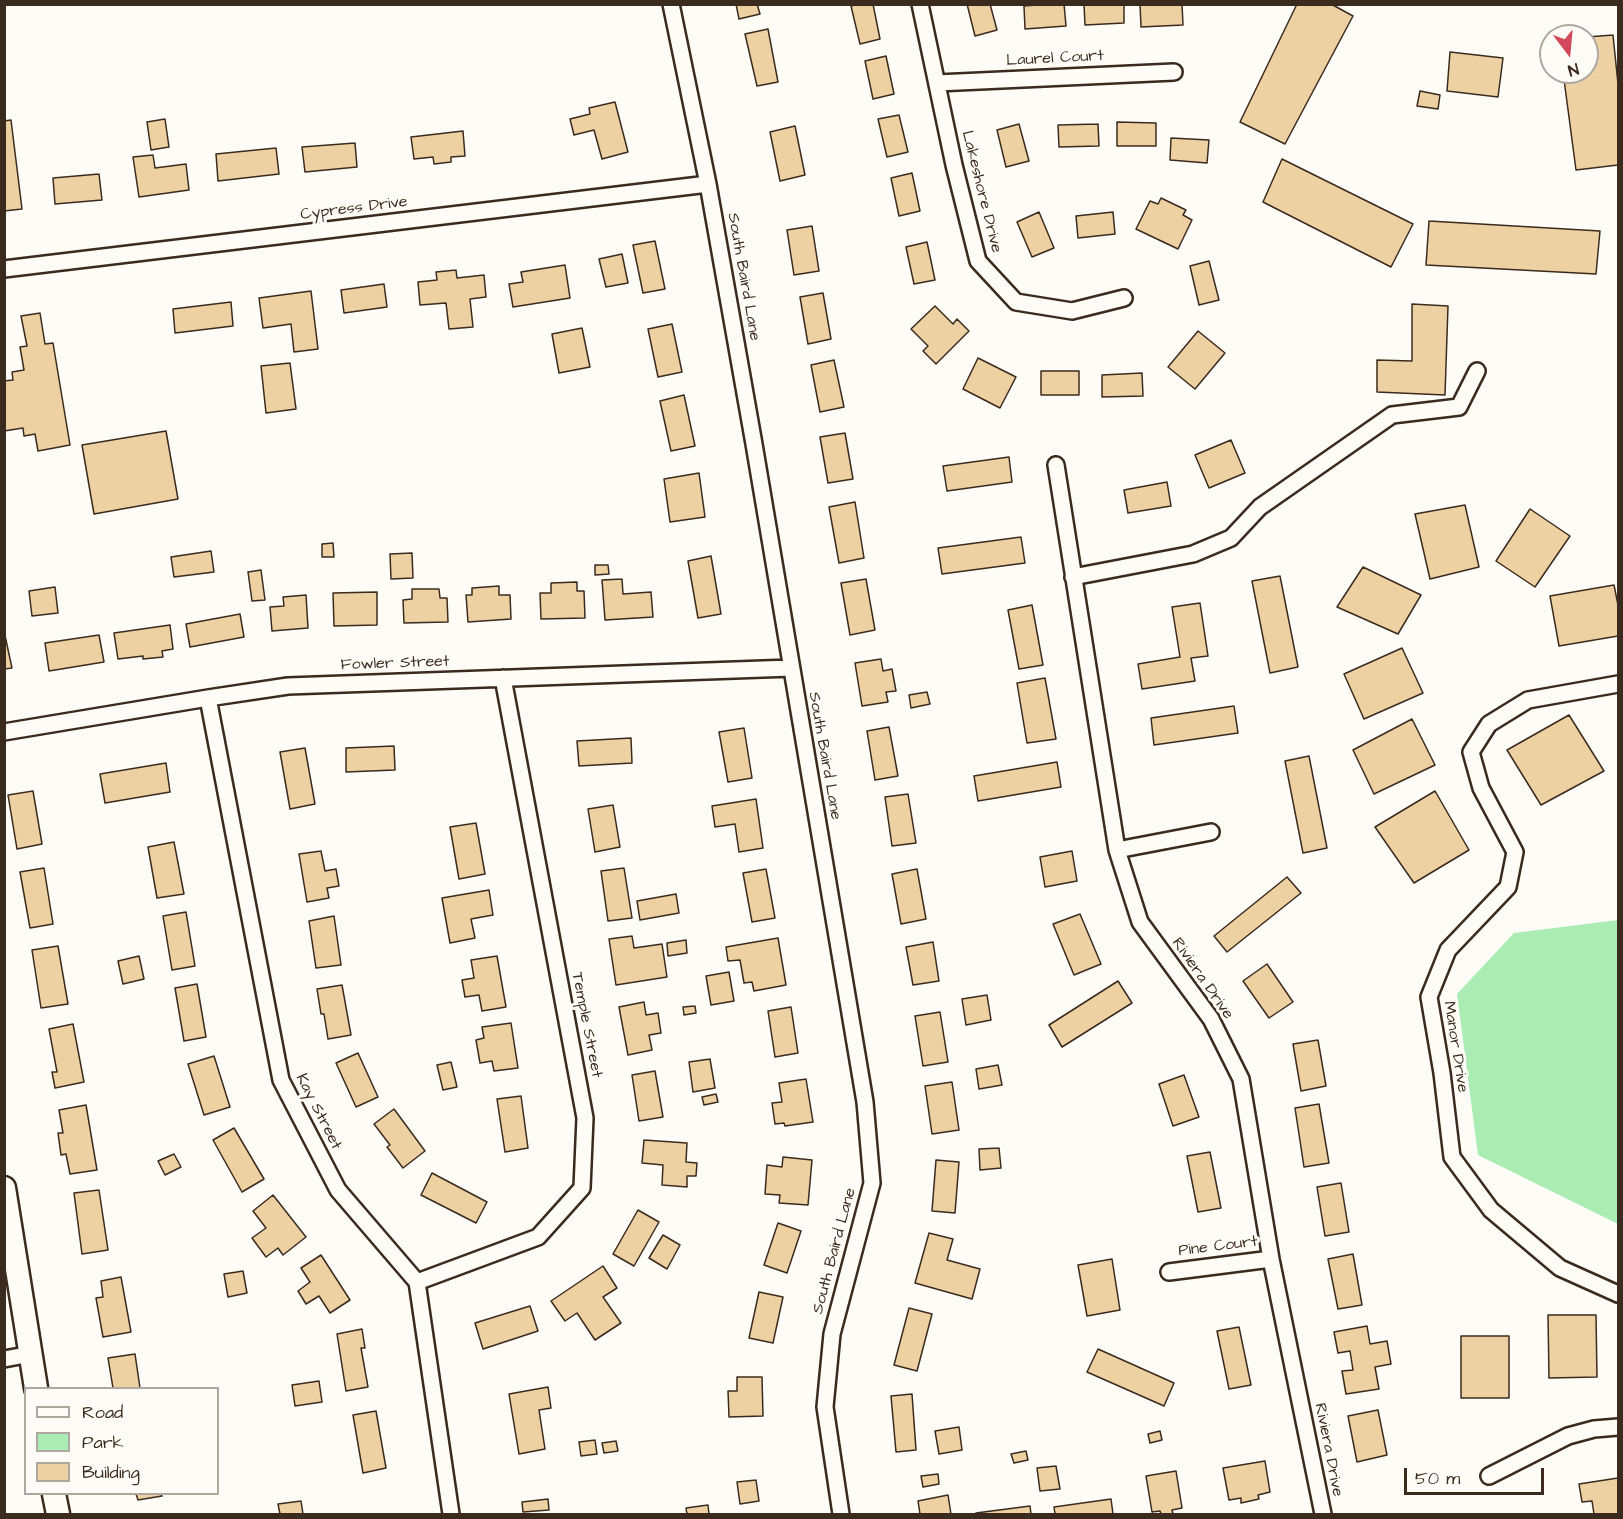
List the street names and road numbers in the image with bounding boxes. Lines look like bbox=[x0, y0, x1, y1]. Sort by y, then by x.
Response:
street label: Laurel Court bbox=[1006, 47, 1104, 71]
street label: Lakeshore Drive bbox=[957, 129, 1005, 255]
street label: Cypress Drive bbox=[299, 193, 409, 225]
street label: South Baird Lane bbox=[722, 212, 764, 342]
street label: Fowler Street bbox=[340, 653, 450, 675]
street label: South Baird Lane bbox=[803, 691, 845, 821]
street label: Riviera Drive bbox=[1167, 935, 1237, 1023]
street label: Temple Street bbox=[566, 971, 606, 1079]
street label: Manor Drive bbox=[1438, 1000, 1472, 1094]
street label: Kay Street bbox=[291, 1071, 345, 1153]
street label: South Baird Lane bbox=[809, 1186, 861, 1316]
street label: Pine Court bbox=[1177, 1233, 1259, 1261]
street label: Riviera Drive bbox=[1309, 1401, 1347, 1499]

